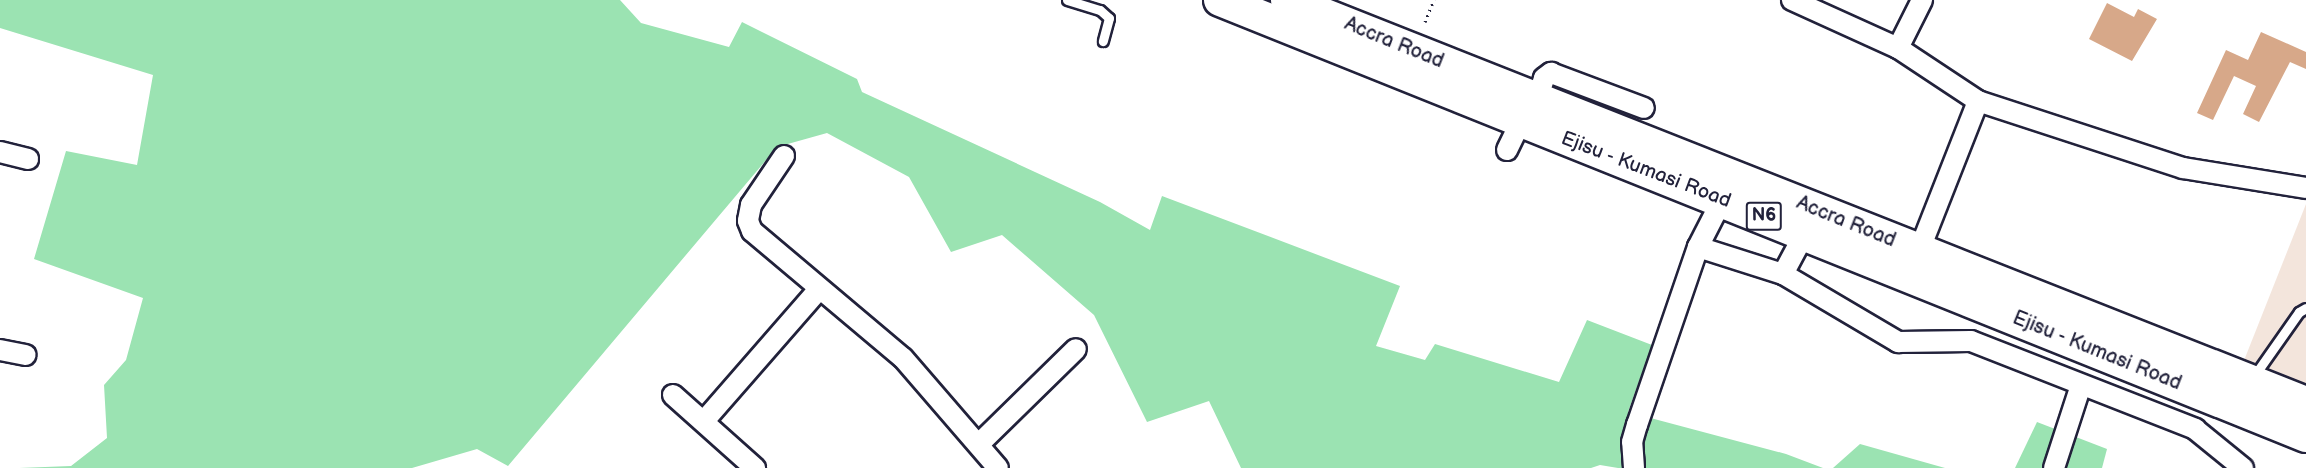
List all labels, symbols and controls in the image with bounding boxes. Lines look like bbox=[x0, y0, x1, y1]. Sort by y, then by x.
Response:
street label: Accra Road bbox=[1341, 12, 1447, 74]
street label: Ejisu - Kumasi Road bbox=[1557, 126, 1735, 214]
street label: Accra Road bbox=[1793, 191, 1899, 253]
road number: N6 bbox=[1744, 201, 1784, 231]
street label: Ejisu - Kumasi Road bbox=[2008, 306, 2186, 396]

